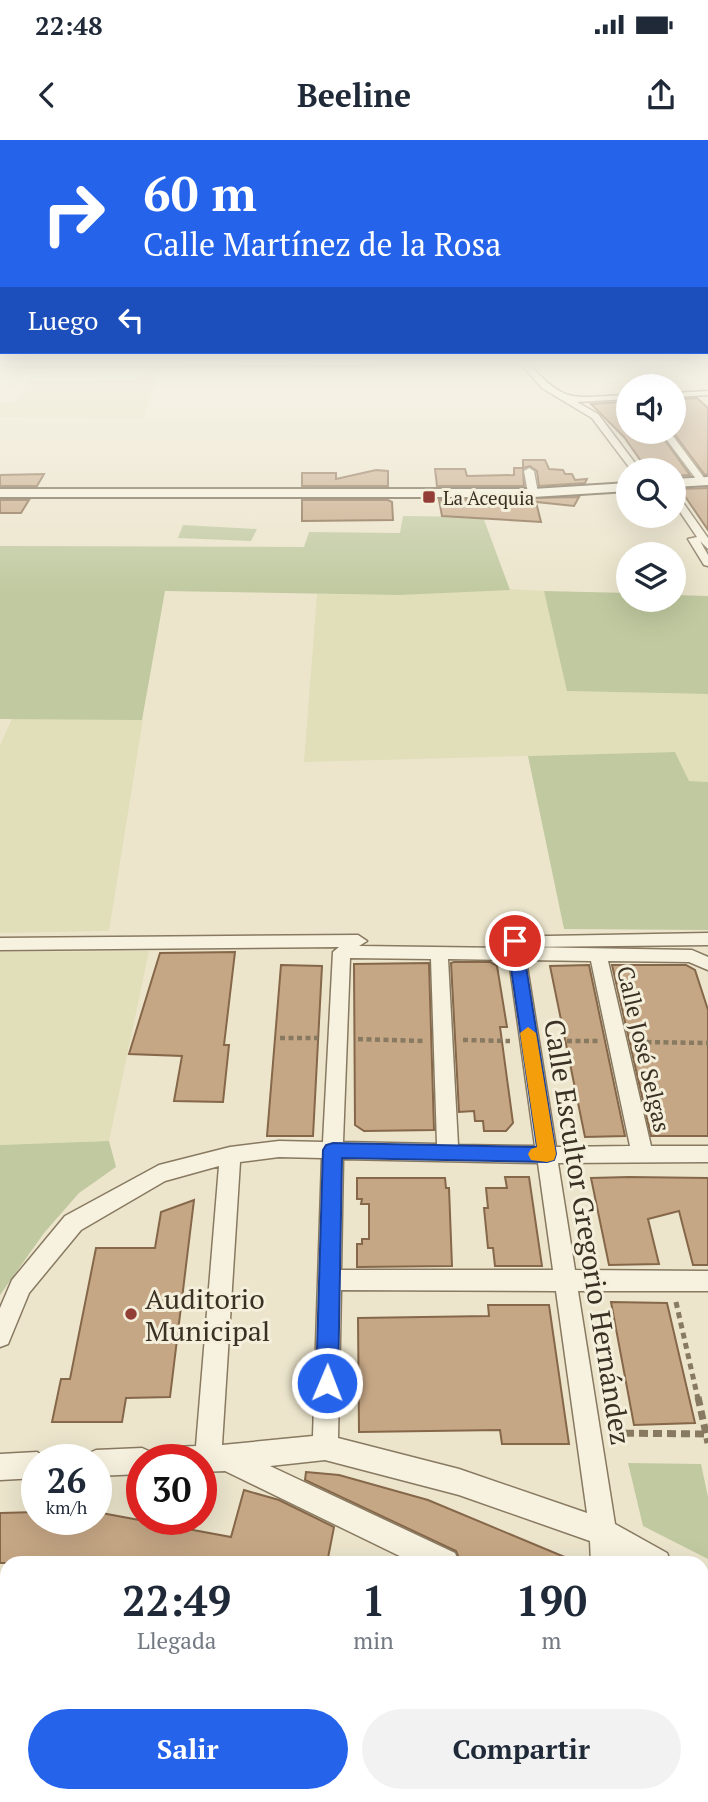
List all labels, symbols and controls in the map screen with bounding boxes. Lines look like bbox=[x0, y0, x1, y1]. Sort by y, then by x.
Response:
text: 22:48 bbox=[35, 8, 103, 42]
text: Beeline bbox=[297, 74, 411, 116]
icon: back bbox=[28, 76, 66, 114]
icon: share bbox=[642, 76, 680, 114]
text: 60 m bbox=[143, 160, 257, 225]
icon: right bbox=[28, 168, 119, 259]
text: Calle Martínez de la Rosa bbox=[143, 223, 501, 265]
icon: left bbox=[112, 301, 150, 339]
text: Luego bbox=[28, 303, 98, 337]
map controls bbox=[616, 374, 686, 612]
button: sound bbox=[616, 374, 686, 444]
button: search bbox=[616, 458, 686, 528]
place label: La Acequia bbox=[443, 485, 535, 510]
marker: La Acequia bbox=[421, 489, 437, 505]
button: layers bbox=[616, 542, 686, 612]
pin bbox=[485, 911, 545, 971]
icon: arrive bbox=[496, 922, 534, 960]
street label: Calle José Selgas bbox=[610, 963, 678, 1135]
street label: Calle Escultor Gregorio Hernández bbox=[536, 1016, 640, 1448]
place label: Auditorio Municipal bbox=[145, 1280, 270, 1349]
marker: Auditorio Municipal bbox=[123, 1306, 139, 1322]
position arrow bbox=[290, 1346, 364, 1420]
speed limit sign: 30 bbox=[126, 1444, 217, 1535]
text: 26 bbox=[47, 1457, 86, 1503]
text: km/h bbox=[46, 1495, 87, 1519]
text: 22:49 bbox=[122, 1572, 231, 1628]
text: 1 bbox=[362, 1572, 385, 1628]
text: 190 bbox=[516, 1572, 587, 1628]
text: Llegada bbox=[137, 1625, 216, 1656]
text: min bbox=[353, 1625, 394, 1656]
text: m bbox=[541, 1625, 561, 1656]
button: Salir bbox=[28, 1709, 348, 1789]
button: Compartir bbox=[362, 1709, 681, 1789]

